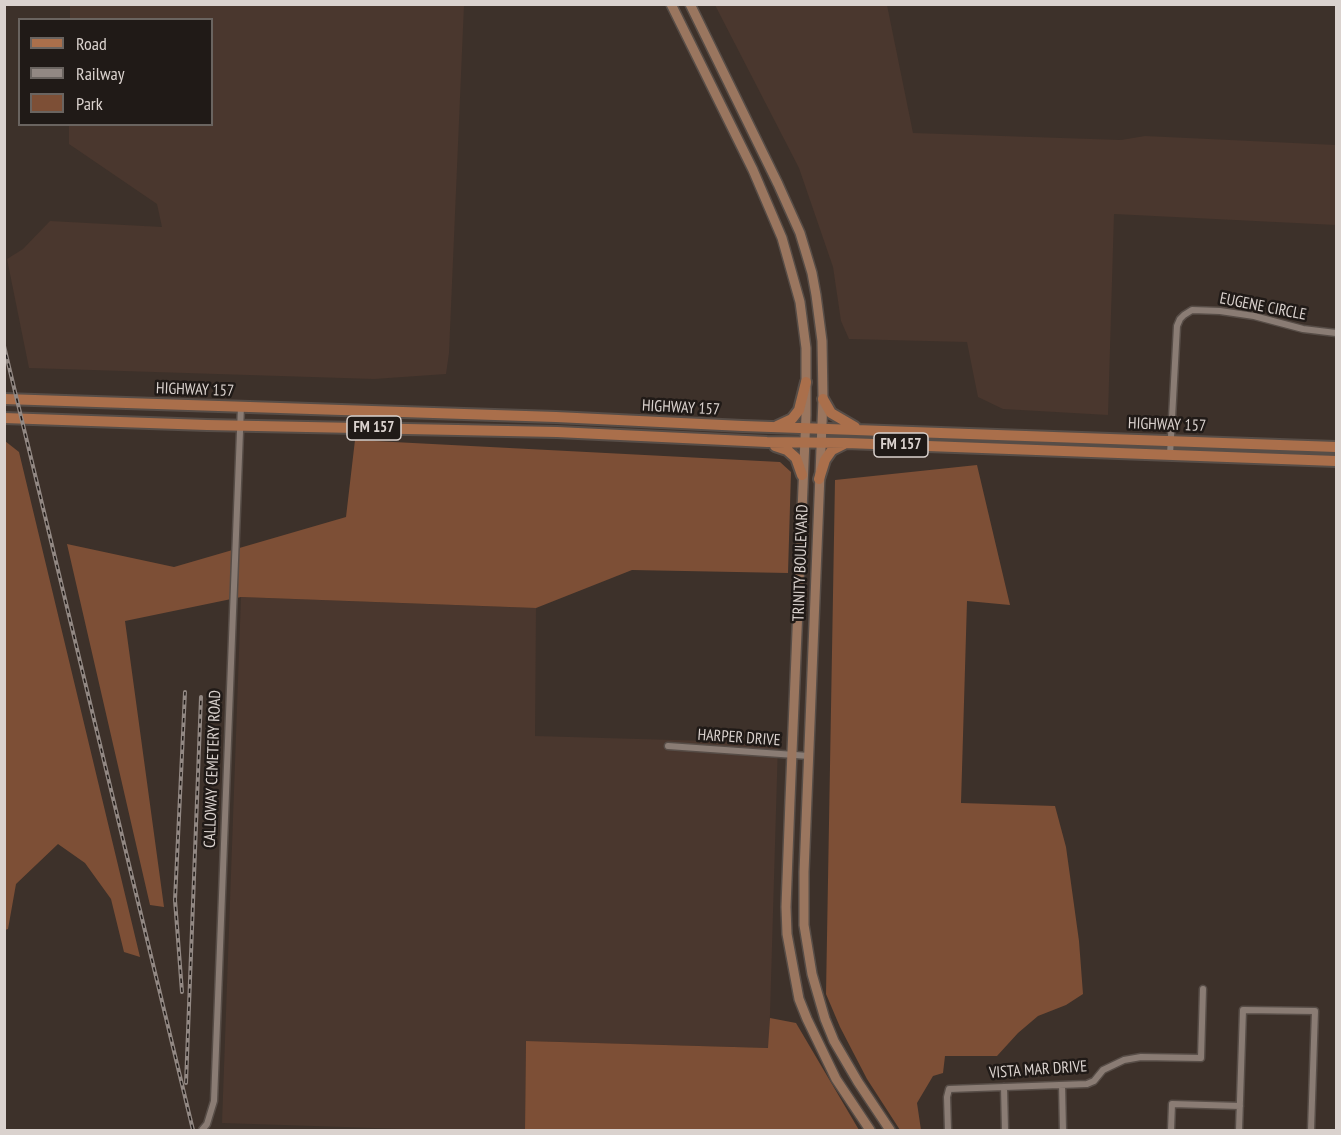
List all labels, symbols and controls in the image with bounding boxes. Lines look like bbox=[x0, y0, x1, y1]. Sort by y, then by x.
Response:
legend bbox=[18, 18, 213, 126]
text: Road bbox=[76, 32, 107, 55]
text: Railway bbox=[76, 62, 125, 85]
text: Park bbox=[76, 92, 103, 115]
street label: EUGENE CIRCLE bbox=[1218, 289, 1308, 325]
street label: HIGHWAY 157 bbox=[156, 379, 234, 401]
street label: HIGHWAY 157 bbox=[642, 396, 720, 420]
street label: HIGHWAY 157 bbox=[1128, 414, 1206, 436]
road number: FM 157 bbox=[347, 416, 401, 440]
road number: FM 157 bbox=[874, 433, 928, 457]
street label: TRINITY BOULEVARD bbox=[789, 504, 813, 622]
street label: CALLOWAY CEMETERY ROAD bbox=[201, 690, 225, 848]
street label: HARPER DRIVE bbox=[697, 726, 781, 750]
street label: VISTA MAR DRIVE bbox=[988, 1057, 1088, 1083]

